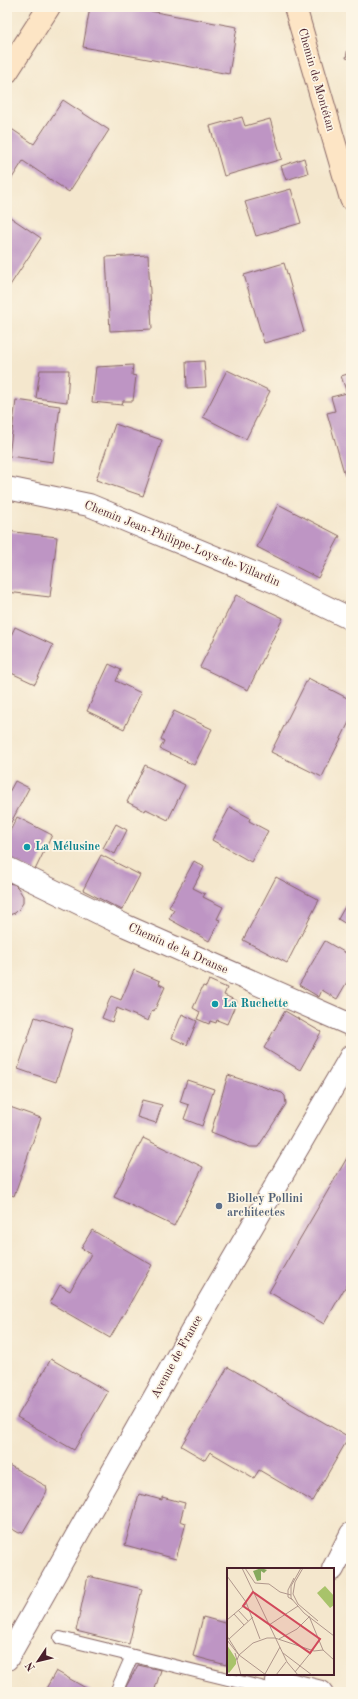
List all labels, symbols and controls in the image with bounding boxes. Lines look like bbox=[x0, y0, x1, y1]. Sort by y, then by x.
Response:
street label: Chemin de Montétan bbox=[296, 27, 337, 133]
street label: Chemin Jean-Philippe-Loys-de-Villardin bbox=[82, 499, 282, 589]
place label: La Mélusine bbox=[35, 841, 101, 853]
marker: La Mélusine bbox=[22, 842, 32, 852]
street label: Chemin de la Dranse bbox=[126, 922, 230, 977]
place label: La Ruchette bbox=[223, 998, 289, 1010]
marker: La Ruchette bbox=[210, 999, 220, 1009]
place label: Biolley Pollini architectes bbox=[227, 1193, 303, 1219]
marker: Biolley Pollini architectes bbox=[214, 1201, 224, 1211]
street label: Avenue de France bbox=[149, 1313, 205, 1400]
inset map bbox=[227, 1568, 334, 1675]
north arrow bbox=[18, 1641, 58, 1681]
text: N bbox=[24, 1659, 38, 1672]

